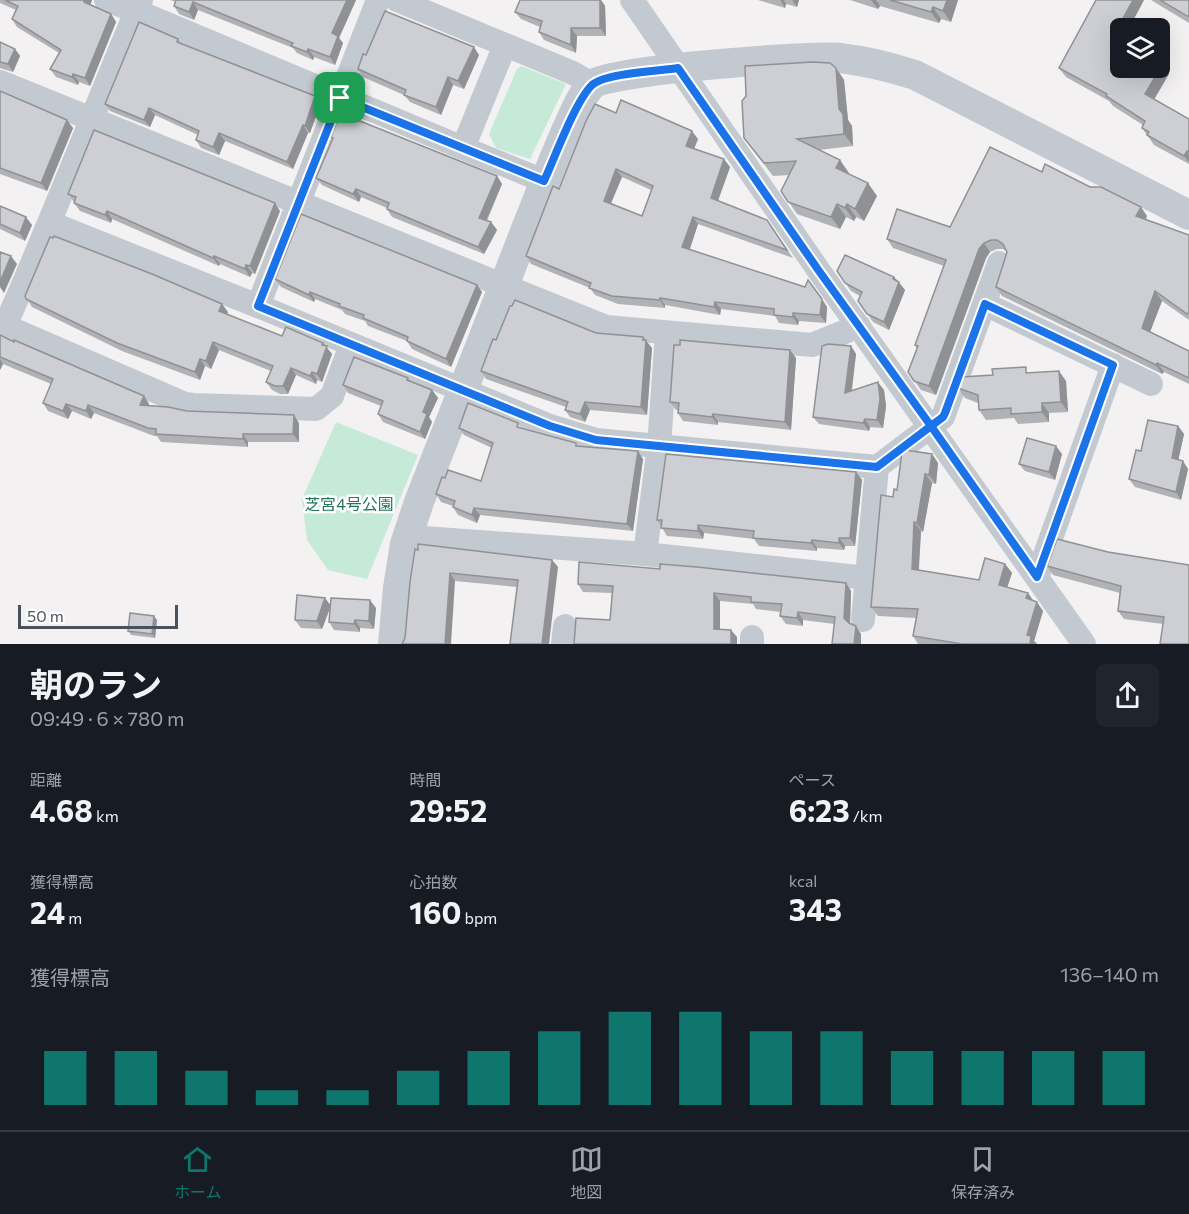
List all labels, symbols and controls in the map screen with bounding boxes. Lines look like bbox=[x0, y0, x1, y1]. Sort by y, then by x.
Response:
map controls bbox=[1110, 18, 1170, 78]
button: layers bbox=[1110, 18, 1170, 78]
pin bbox=[314, 72, 365, 123]
icon: arrive bbox=[323, 81, 356, 114]
park label: 芝宮4号公園 bbox=[304, 494, 394, 513]
scale bar bbox=[18, 602, 178, 630]
text: 50 m bbox=[27, 606, 64, 625]
text: 朝のラン bbox=[30, 663, 162, 704]
button: share bbox=[1096, 664, 1159, 727]
text: 09:49 · 6 × 780 m bbox=[30, 706, 185, 730]
text: 距離 bbox=[30, 770, 62, 789]
text: 時間 bbox=[409, 770, 441, 789]
text: ペース bbox=[789, 770, 836, 789]
text: 4.68 bbox=[30, 791, 93, 828]
text: 29:52 bbox=[409, 791, 487, 828]
text: 6:23 bbox=[789, 791, 850, 828]
text: km bbox=[93, 806, 119, 825]
text: /km bbox=[850, 806, 882, 825]
text: kcal bbox=[789, 871, 817, 890]
text: 獲得標高 bbox=[30, 872, 94, 891]
text: 心拍数 bbox=[409, 872, 457, 891]
text: 343 bbox=[789, 890, 842, 927]
text: 24 bbox=[30, 893, 65, 930]
text: 160 bbox=[409, 893, 461, 930]
text: m bbox=[65, 908, 82, 927]
text: bpm bbox=[461, 908, 497, 927]
text: 136–140 m bbox=[1060, 962, 1159, 986]
text: 獲得標高 bbox=[30, 965, 110, 989]
tab: ホーム bbox=[174, 1143, 222, 1203]
tab: 地図 bbox=[570, 1143, 603, 1203]
tab: 保存済み bbox=[951, 1143, 1015, 1203]

